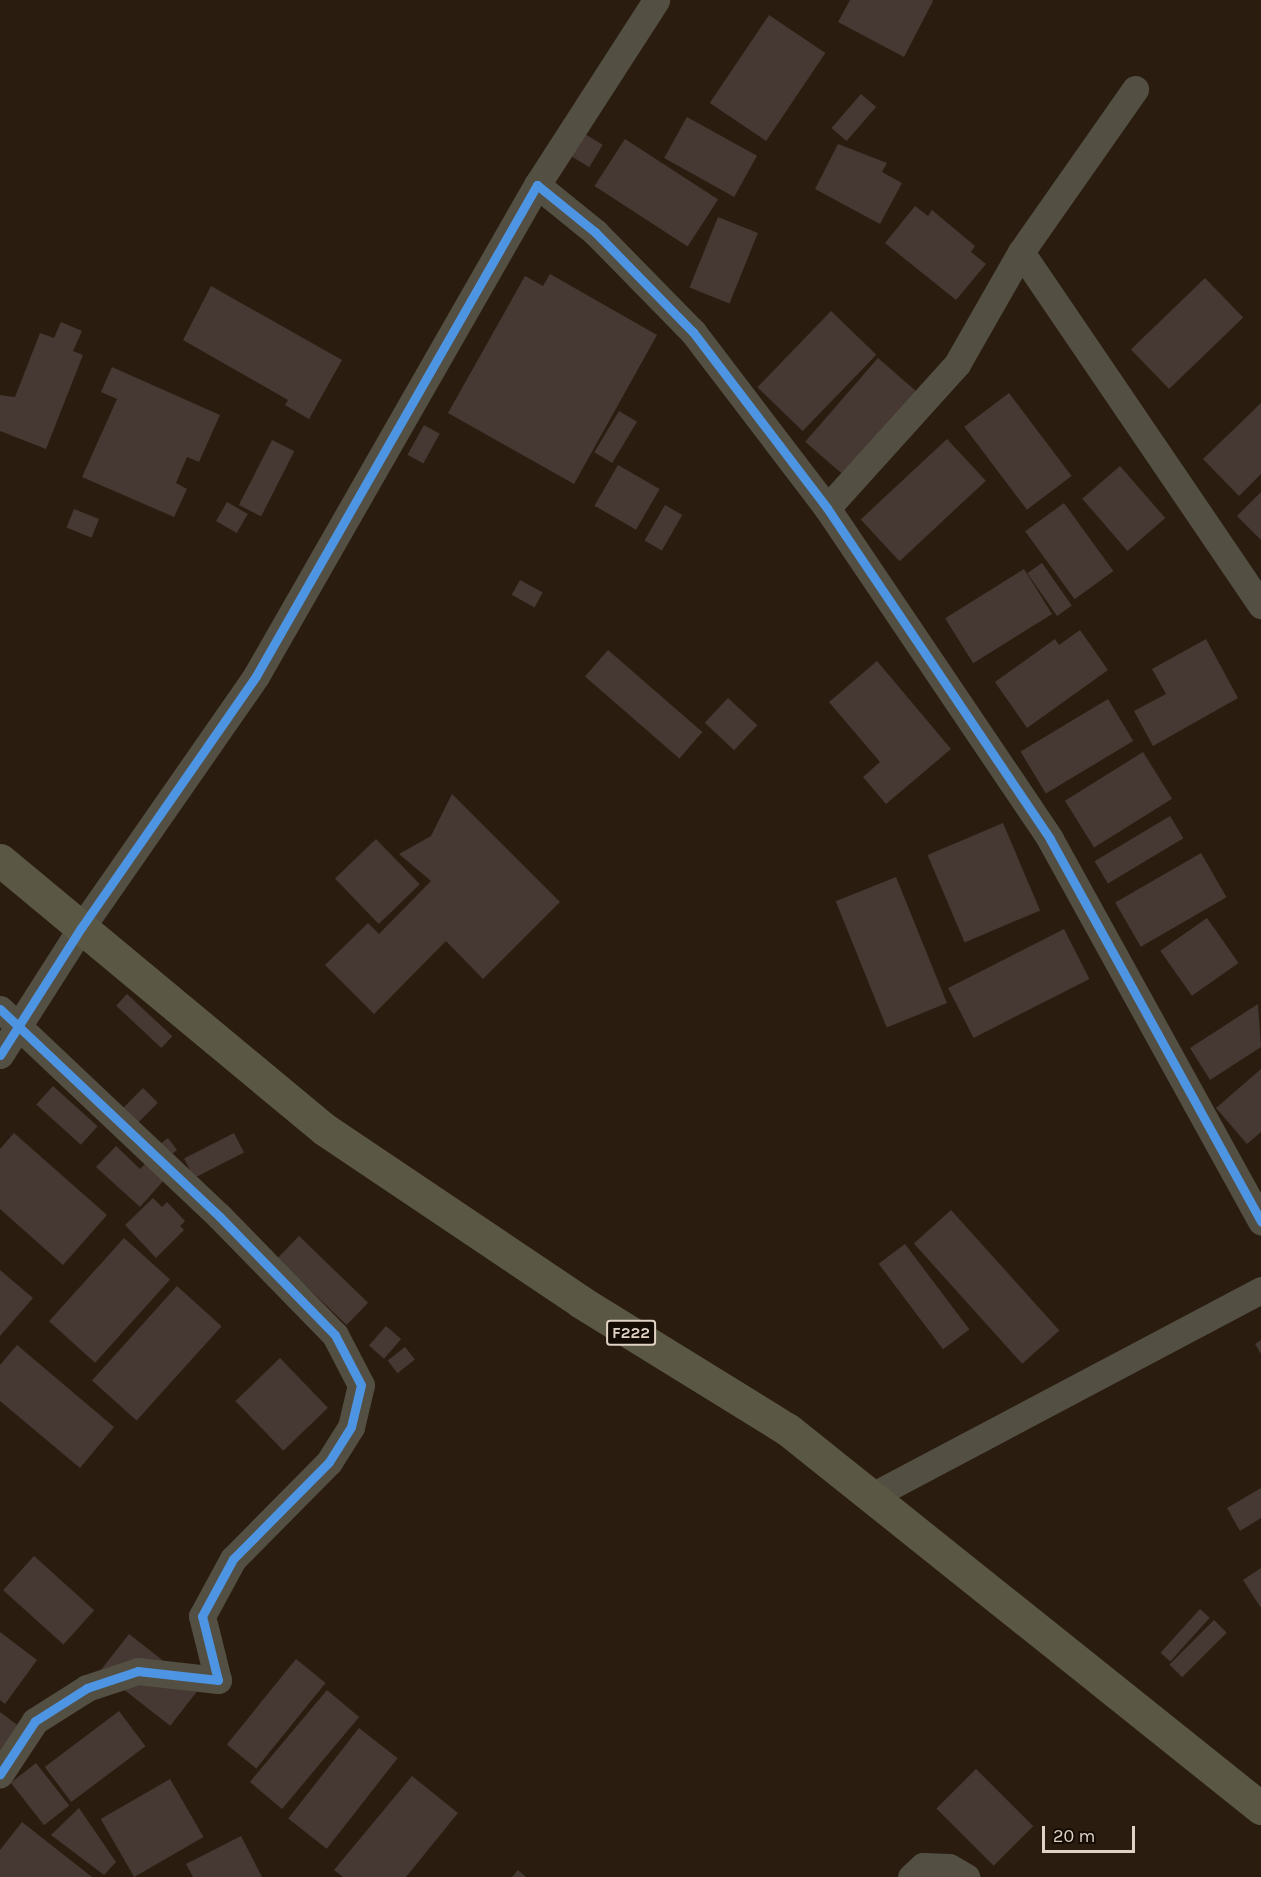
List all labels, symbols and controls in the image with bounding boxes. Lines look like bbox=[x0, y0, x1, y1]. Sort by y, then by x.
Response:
road number: F222 bbox=[606, 1320, 656, 1346]
scale bar bbox=[1045, 1814, 1138, 1852]
text: 20 m bbox=[1053, 1825, 1095, 1847]

